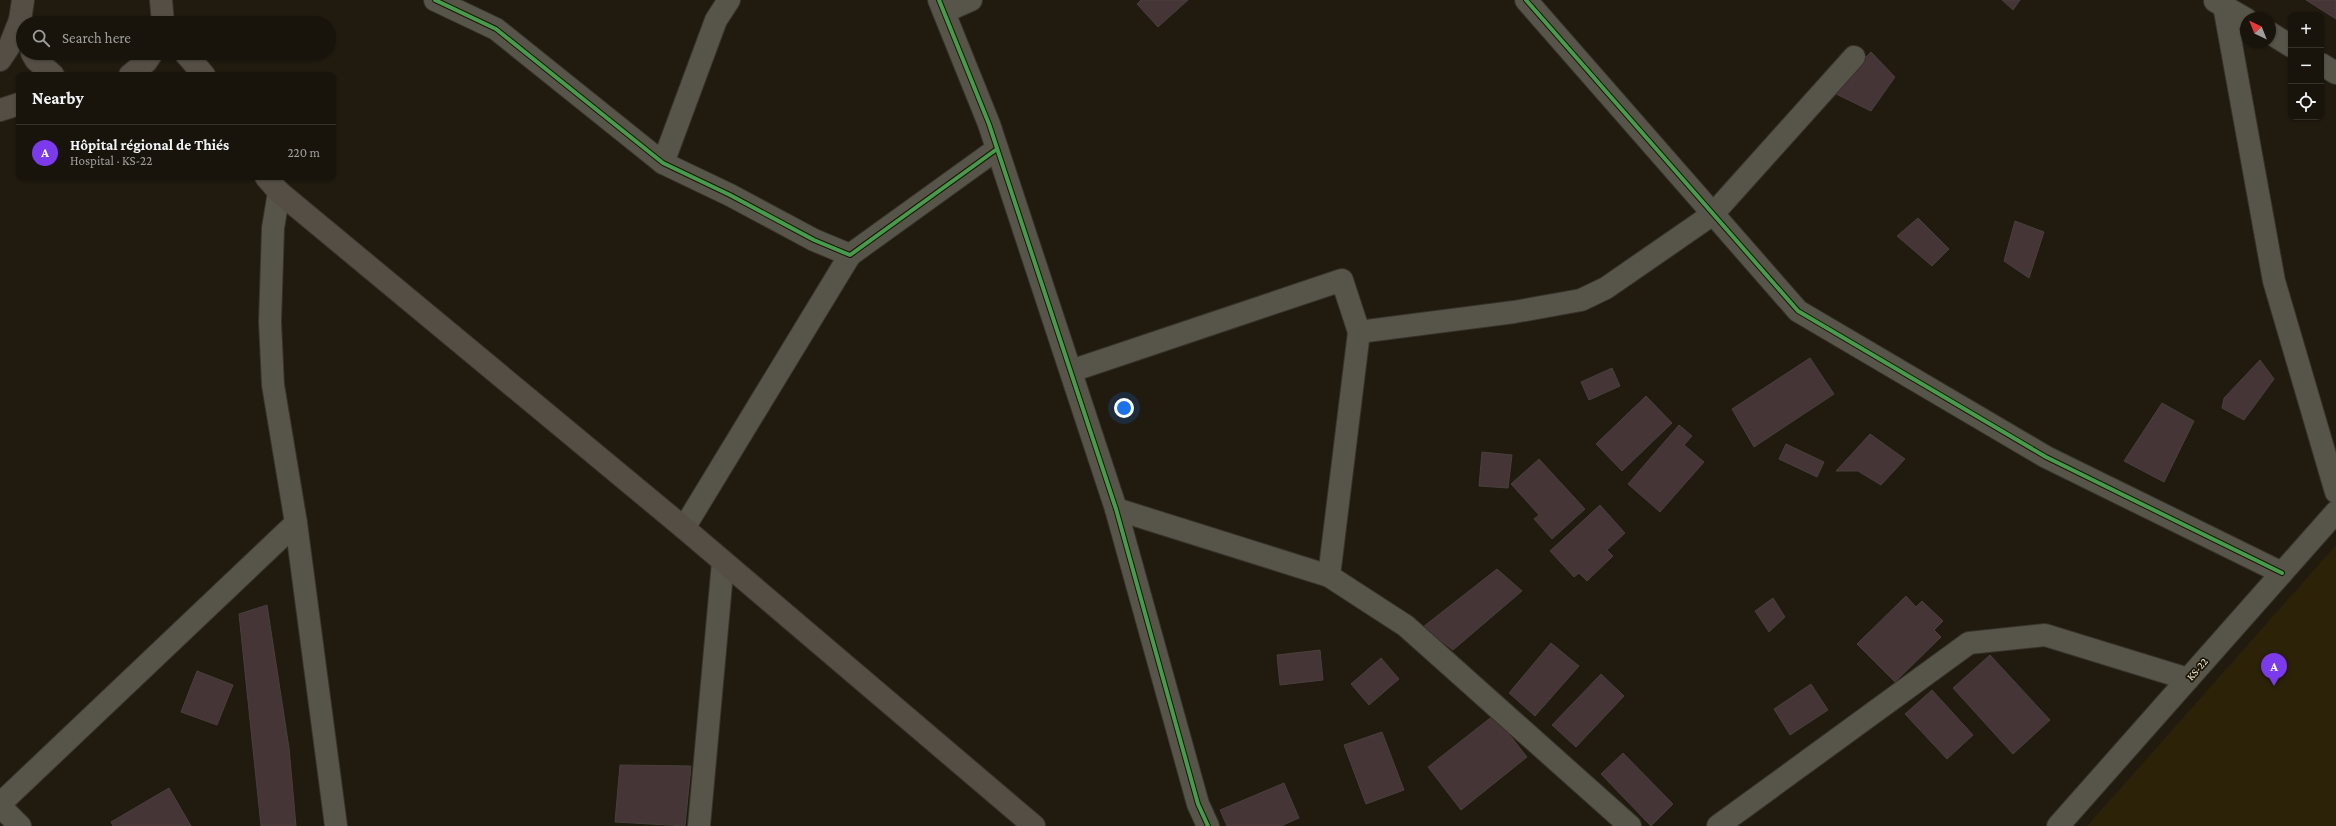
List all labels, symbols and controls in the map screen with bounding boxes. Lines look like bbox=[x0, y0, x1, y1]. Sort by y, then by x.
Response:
north arrow bbox=[2240, 12, 2276, 48]
map controls bbox=[2288, 12, 2324, 120]
button: + bbox=[2288, 12, 2324, 48]
search box bbox=[16, 16, 336, 60]
icon: search bbox=[30, 27, 52, 49]
text: Search here bbox=[62, 30, 131, 46]
button: − bbox=[2288, 48, 2324, 84]
button: locate bbox=[2288, 84, 2324, 120]
text: Nearby bbox=[32, 89, 84, 108]
text: Hôpital régional de Thiés bbox=[70, 137, 229, 153]
text: A bbox=[41, 145, 49, 160]
text: 220 m bbox=[287, 145, 320, 160]
text: Hospital · KS-22 bbox=[70, 153, 152, 168]
your location bbox=[1114, 398, 1134, 418]
pin: A bbox=[2261, 653, 2287, 686]
street label: KS-22 bbox=[2184, 655, 2210, 683]

